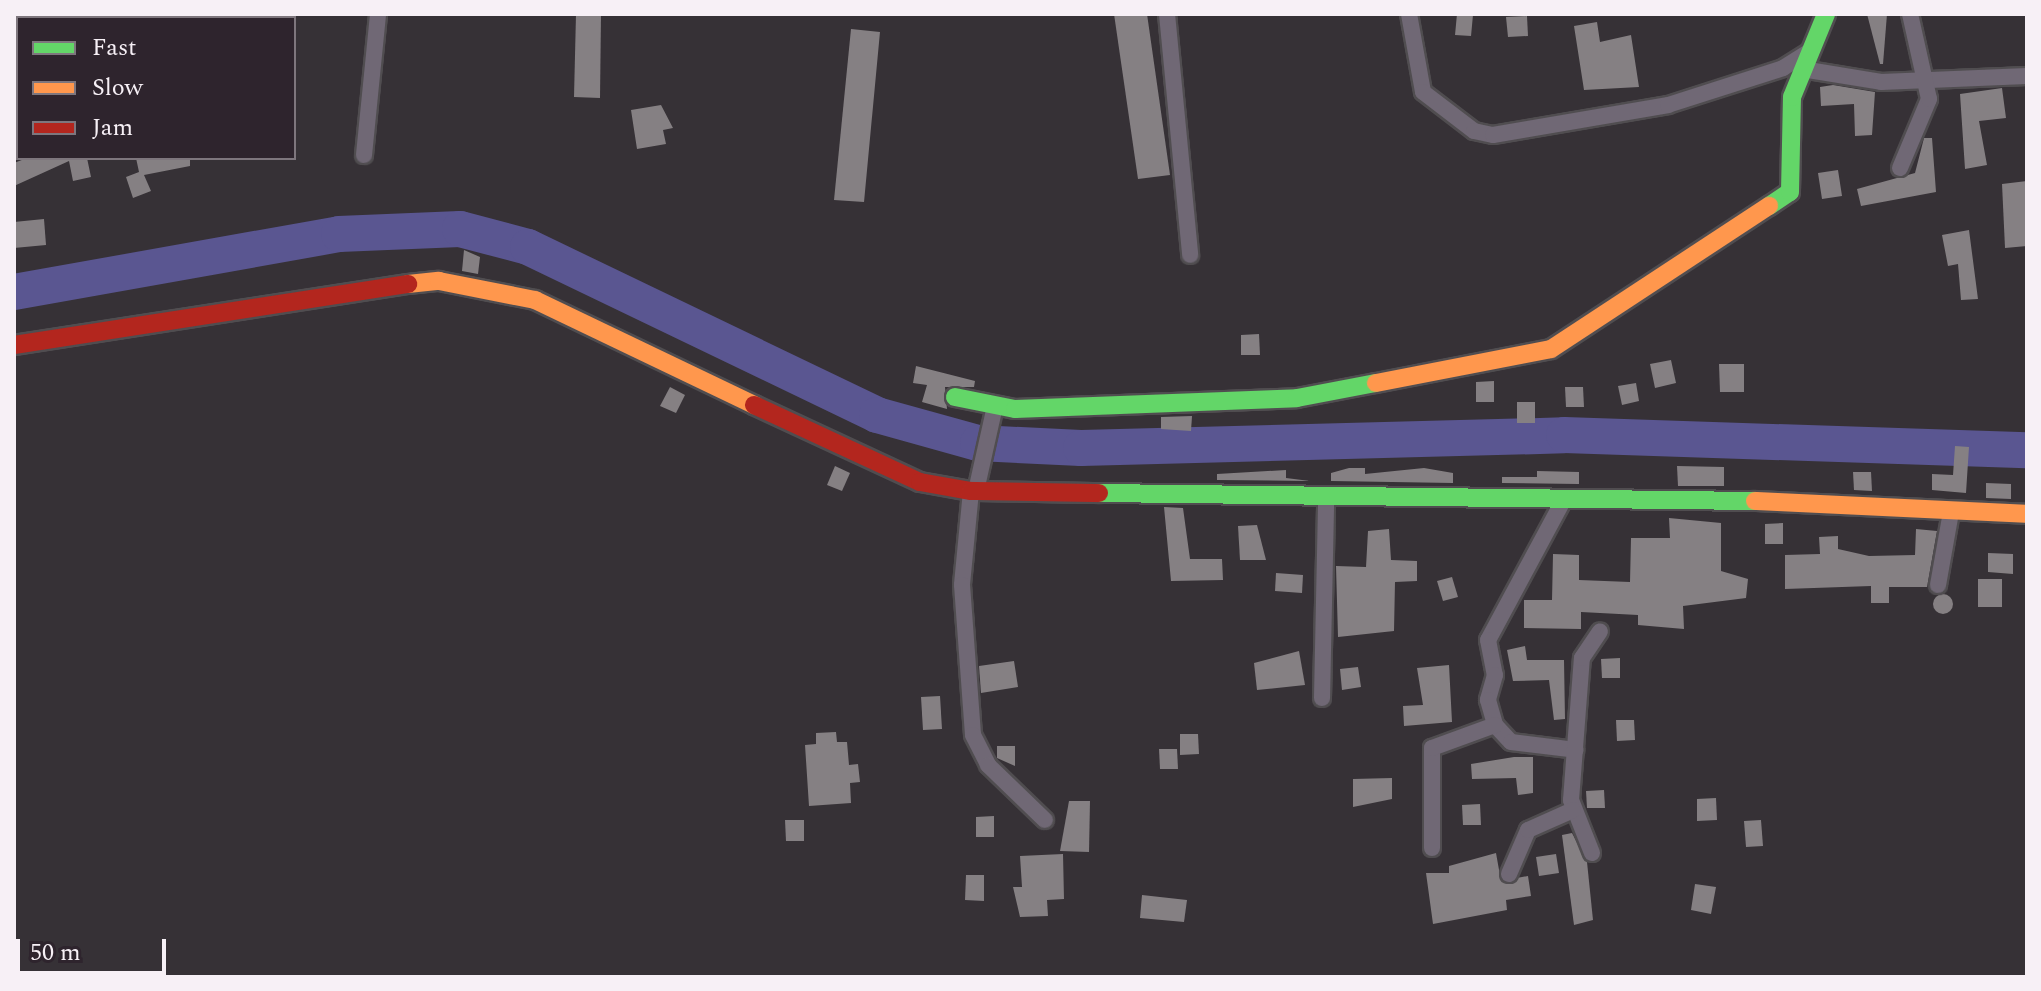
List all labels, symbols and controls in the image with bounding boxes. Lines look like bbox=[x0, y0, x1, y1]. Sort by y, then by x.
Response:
legend bbox=[16, 16, 296, 160]
text: Fast bbox=[92, 30, 137, 66]
text: Slow bbox=[92, 70, 143, 106]
text: Jam bbox=[92, 110, 133, 146]
scale bar bbox=[20, 923, 170, 973]
text: 50 m bbox=[30, 935, 81, 971]

